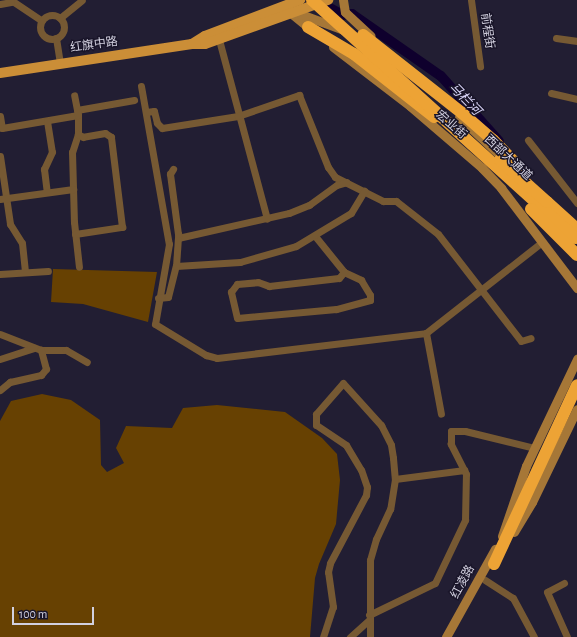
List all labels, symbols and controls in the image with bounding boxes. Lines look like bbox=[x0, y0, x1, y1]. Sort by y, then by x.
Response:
street label: 前程街 bbox=[477, 12, 497, 50]
street label: 红旗中路 bbox=[69, 35, 119, 55]
water label: 马栏河 bbox=[445, 81, 483, 119]
street label: 宏业街 bbox=[433, 108, 469, 142]
street label: 西部大通道 bbox=[481, 132, 535, 184]
street label: 红凌路 bbox=[448, 563, 478, 601]
scale bar bbox=[14, 599, 96, 625]
text: 100 m bbox=[19, 608, 47, 620]

